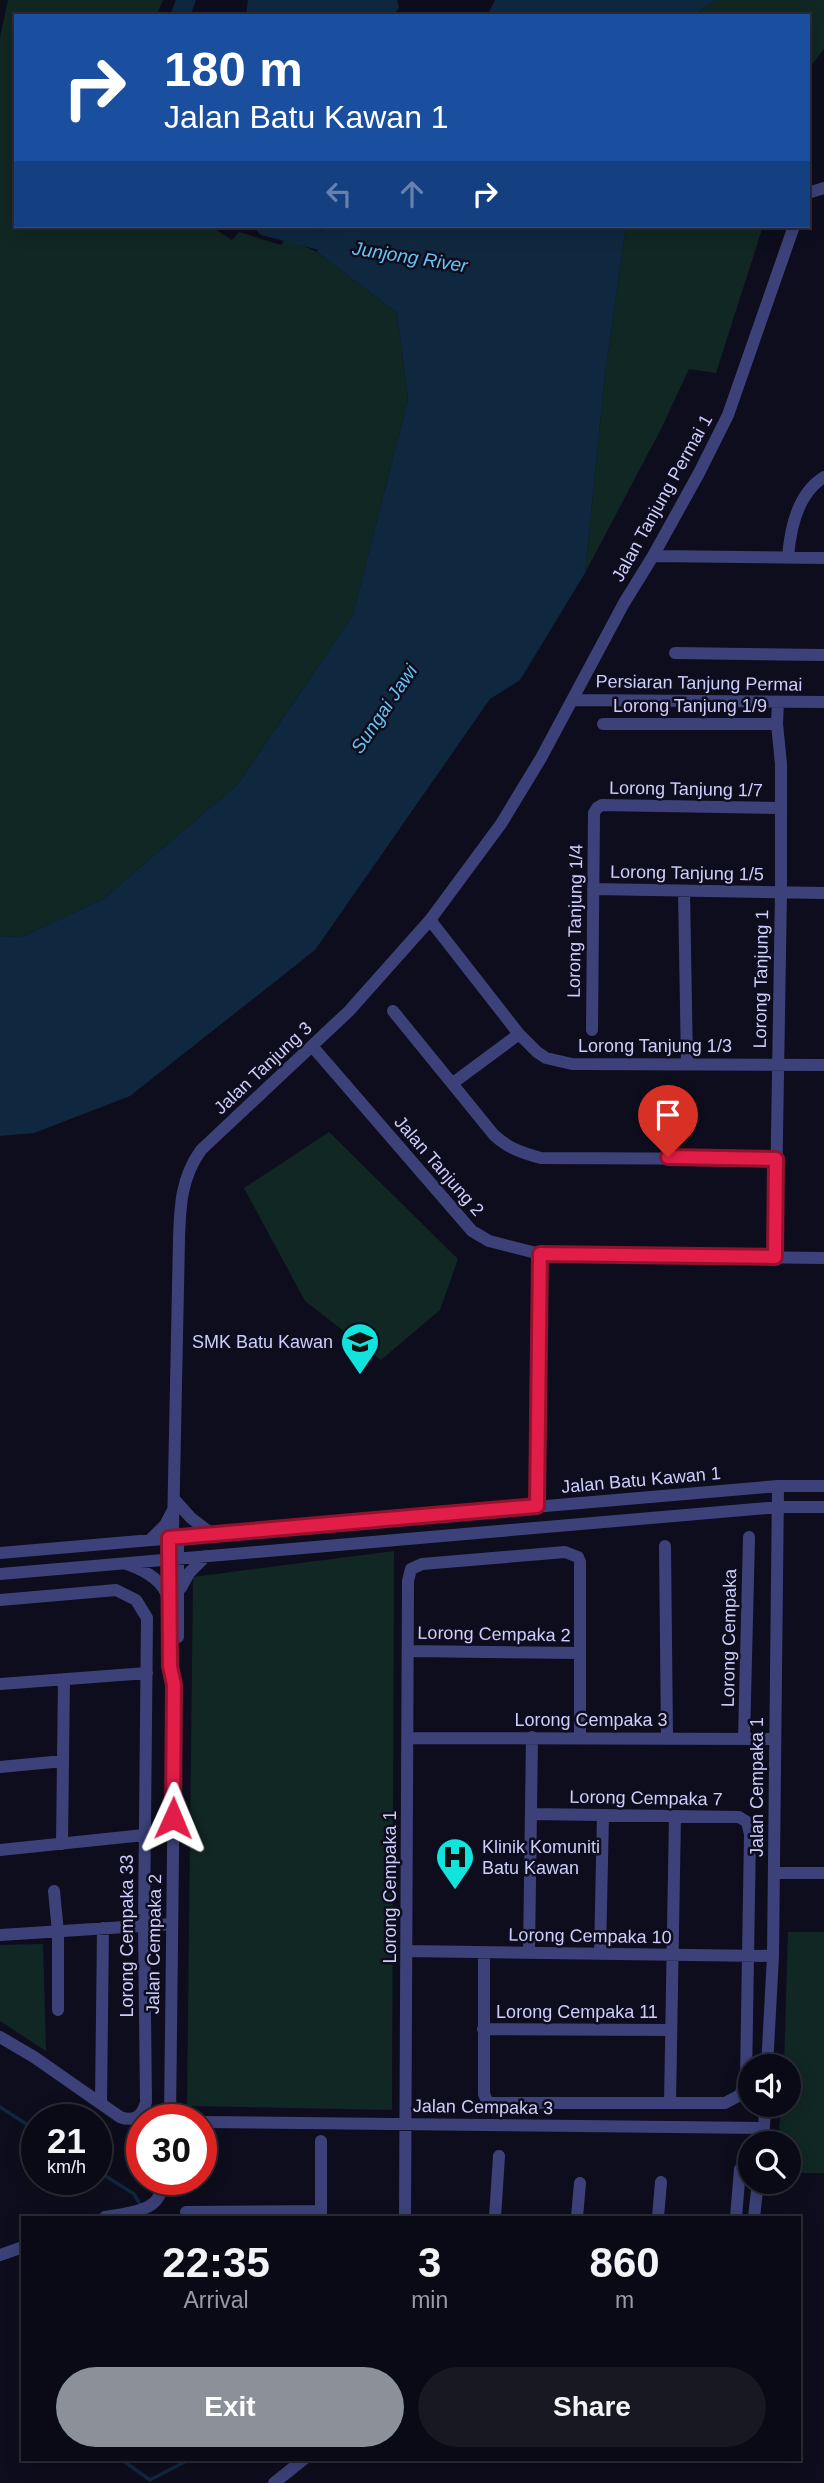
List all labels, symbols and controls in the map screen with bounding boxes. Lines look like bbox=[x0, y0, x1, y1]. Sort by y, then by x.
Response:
icon: right bbox=[49, 42, 140, 133]
text: 180 m bbox=[164, 42, 303, 96]
text: Jalan Batu Kawan 1 bbox=[164, 99, 449, 135]
icon: left bbox=[320, 175, 358, 213]
icon: ahead bbox=[393, 175, 431, 213]
icon: right bbox=[466, 175, 504, 213]
water label: Junjong River bbox=[350, 237, 470, 277]
street label: Jalan Tanjung Permai 1 bbox=[608, 411, 716, 585]
water label: Sungai Jawi bbox=[347, 660, 422, 757]
street label: Persiaran Tanjung Permai bbox=[595, 671, 803, 695]
street label: Lorong Tanjung 1/9 bbox=[613, 696, 767, 716]
street label: Lorong Tanjung 1/7 bbox=[609, 778, 763, 800]
street label: Lorong Tanjung 1/4 bbox=[564, 844, 586, 998]
street label: Lorong Tanjung 1/5 bbox=[610, 862, 764, 884]
street label: Lorong Tanjung 1 bbox=[750, 909, 772, 1049]
street label: Jalan Tanjung 3 bbox=[210, 1018, 316, 1118]
street label: Lorong Tanjung 1/3 bbox=[578, 1036, 732, 1056]
pin bbox=[638, 1085, 698, 1157]
icon: arrive bbox=[649, 1096, 687, 1134]
street label: Jalan Tanjung 2 bbox=[390, 1112, 488, 1220]
school or university icon: SMK Batu Kawan bbox=[339, 1321, 381, 1376]
place label: SMK Batu Kawan bbox=[192, 1332, 333, 1352]
street label: Jalan Batu Kawan 1 bbox=[560, 1463, 722, 1497]
street label: Lorong Cempaka bbox=[718, 1568, 740, 1707]
street label: Lorong Cempaka 2 bbox=[417, 1623, 571, 1645]
street label: Lorong Cempaka 3 bbox=[514, 1710, 668, 1730]
street label: Jalan Cempaka 1 bbox=[747, 1717, 767, 1857]
position arrow bbox=[136, 1781, 210, 1855]
street label: Lorong Cempaka 7 bbox=[569, 1787, 723, 1809]
street label: Lorong Cempaka 1 bbox=[380, 1810, 400, 1964]
hospital icon: Klinik Komuniti Batu Kawan bbox=[434, 1836, 476, 1891]
place label: Klinik Komuniti Batu Kawan bbox=[482, 1837, 600, 1878]
street label: Lorong Cempaka 33 bbox=[117, 1854, 137, 2018]
street label: Jalan Cempaka 2 bbox=[143, 1874, 165, 2014]
street label: Lorong Cempaka 10 bbox=[508, 1925, 672, 1947]
street label: Lorong Cempaka 11 bbox=[496, 2002, 658, 2022]
map controls bbox=[738, 2054, 801, 2194]
button: sound bbox=[738, 2054, 801, 2117]
street label: Jalan Cempaka 3 bbox=[413, 2096, 553, 2118]
speed limit sign: 30 bbox=[126, 2104, 217, 2195]
text: 21 bbox=[47, 2121, 86, 2160]
button: search bbox=[738, 2131, 801, 2194]
text: km/h bbox=[47, 2157, 86, 2177]
text: 22:35 bbox=[162, 2239, 270, 2286]
text: 3 bbox=[418, 2239, 441, 2286]
text: 860 bbox=[590, 2239, 660, 2286]
text: Arrival bbox=[183, 2287, 249, 2313]
text: min bbox=[411, 2287, 448, 2313]
text: m bbox=[615, 2287, 634, 2313]
button: Exit bbox=[56, 2367, 404, 2447]
button: Share bbox=[418, 2367, 766, 2447]

